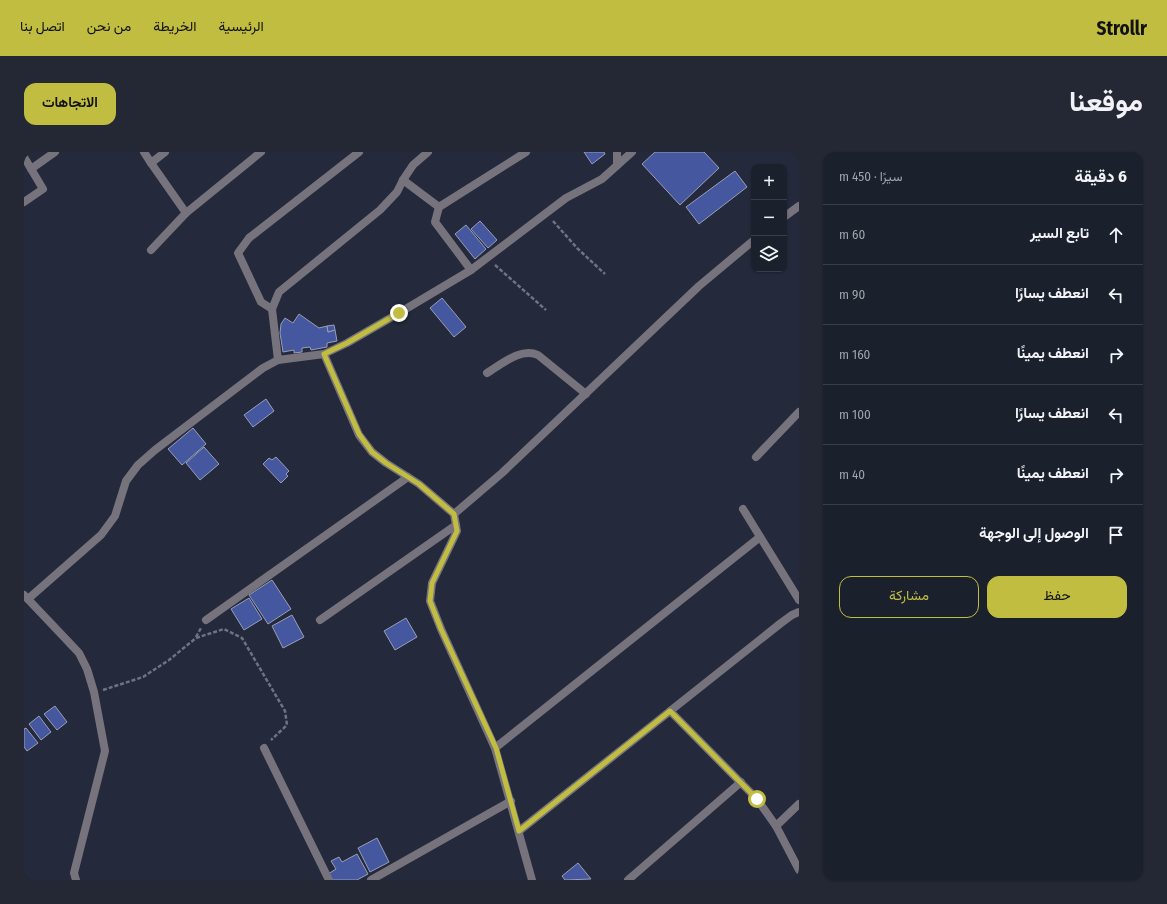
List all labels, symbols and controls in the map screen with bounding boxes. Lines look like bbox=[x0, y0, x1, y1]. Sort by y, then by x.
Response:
text: Strollr bbox=[1097, 17, 1147, 40]
text: اتصل بنا bbox=[20, 18, 65, 35]
text: من نحن bbox=[87, 18, 131, 35]
text: الخريطة bbox=[153, 18, 197, 35]
text: الرئيسية bbox=[219, 18, 264, 35]
button: الاتجاهات bbox=[24, 83, 116, 125]
text: موقعنا bbox=[1069, 85, 1143, 118]
map controls bbox=[751, 164, 787, 272]
button: + bbox=[751, 164, 787, 200]
text: 6 دقيقة bbox=[1074, 166, 1127, 187]
text: سيرًا · 450 m bbox=[839, 169, 902, 184]
button: − bbox=[751, 200, 787, 236]
text: تابع السير bbox=[1030, 224, 1089, 242]
icon: ahead bbox=[1105, 224, 1127, 246]
text: 60 m bbox=[839, 227, 865, 242]
button: layers bbox=[751, 236, 787, 272]
text: انعطف يسارًا bbox=[1015, 284, 1089, 302]
icon: left bbox=[1105, 284, 1127, 306]
text: 90 m bbox=[839, 287, 865, 302]
route end bbox=[390, 304, 408, 322]
text: انعطف يمينًا bbox=[1017, 344, 1089, 362]
icon: right bbox=[1105, 344, 1127, 366]
text: 160 m bbox=[839, 347, 870, 362]
text: انعطف يسارًا bbox=[1015, 404, 1089, 422]
icon: left bbox=[1105, 404, 1127, 426]
text: 100 m bbox=[839, 407, 871, 422]
text: انعطف يمينًا bbox=[1017, 464, 1089, 482]
icon: right bbox=[1105, 464, 1127, 486]
text: 40 m bbox=[839, 467, 865, 482]
text: الوصول إلى الوجهة bbox=[979, 524, 1089, 542]
icon: arrive bbox=[1105, 524, 1127, 546]
button: مشاركة bbox=[839, 576, 979, 618]
button: حفظ bbox=[987, 576, 1127, 618]
route start bbox=[748, 790, 766, 808]

